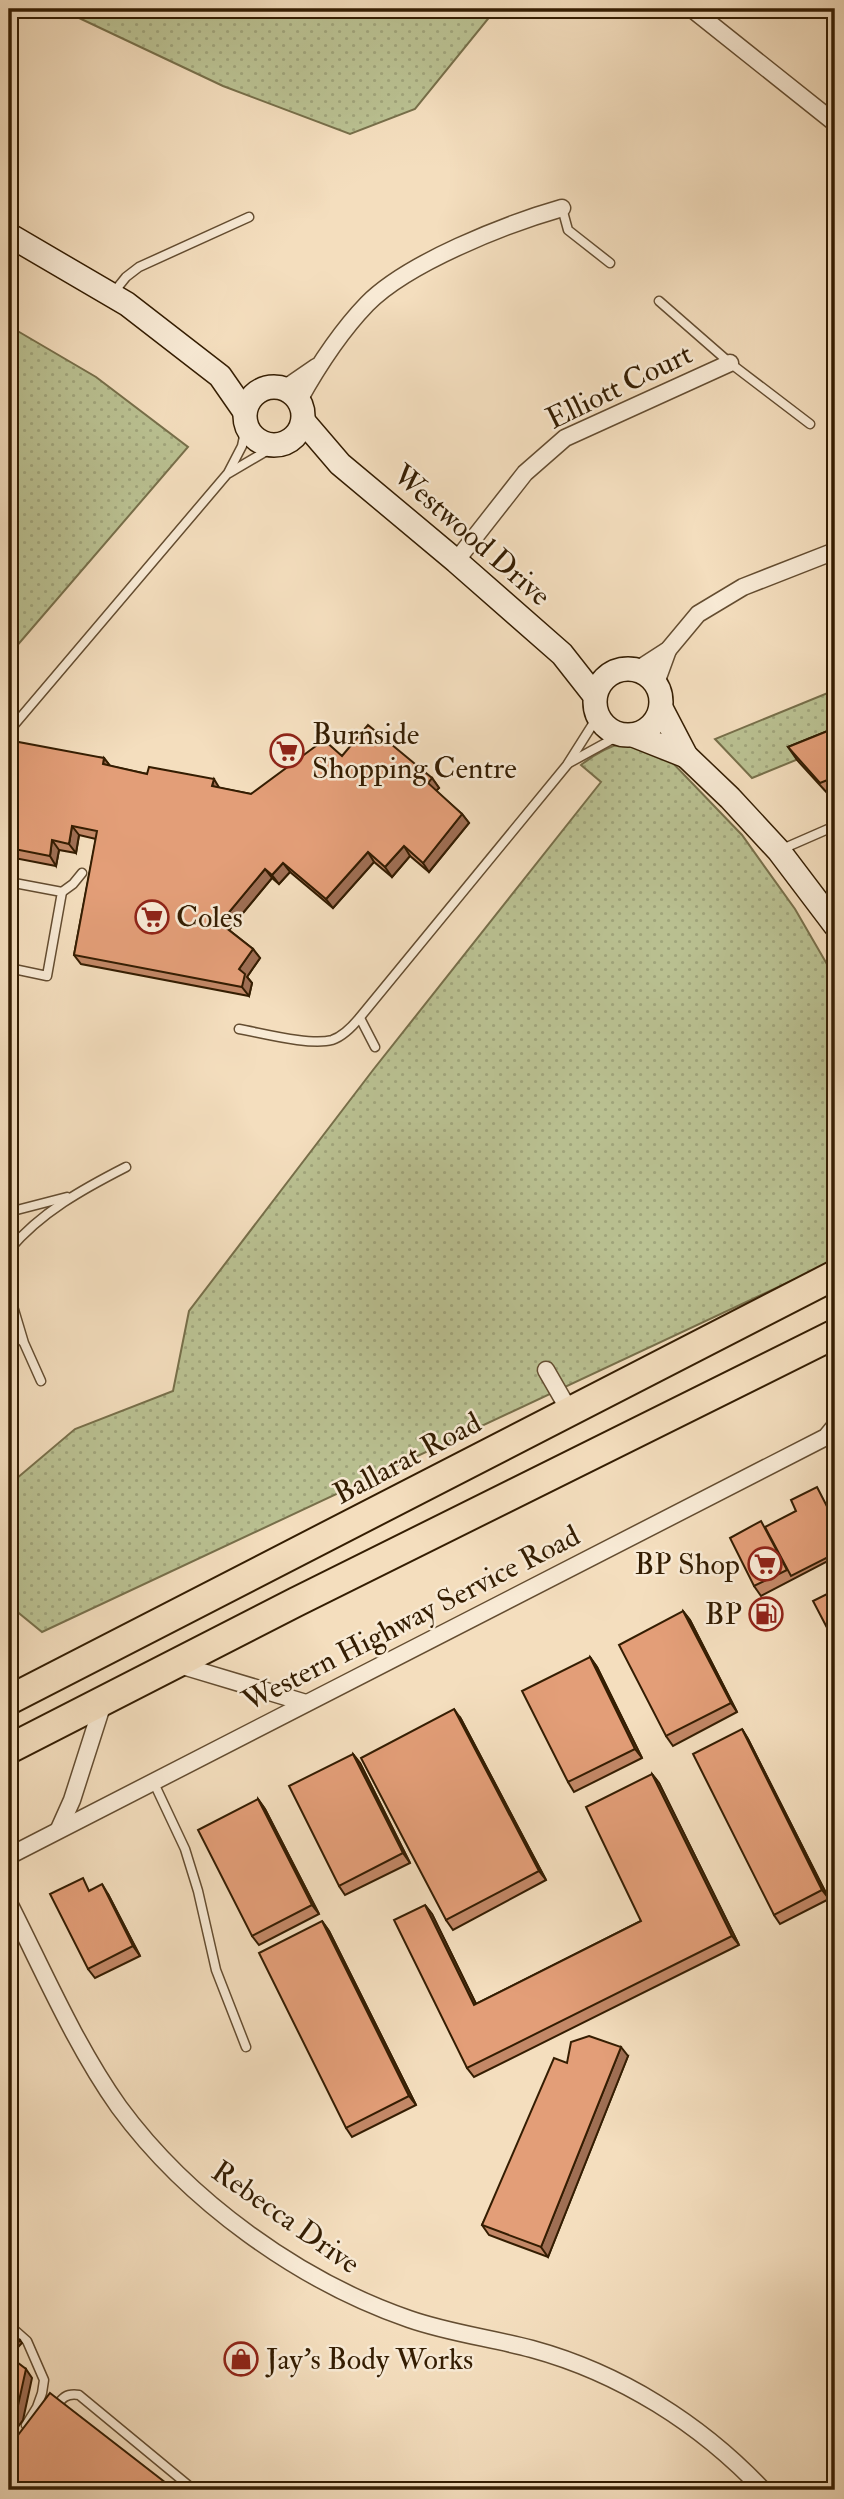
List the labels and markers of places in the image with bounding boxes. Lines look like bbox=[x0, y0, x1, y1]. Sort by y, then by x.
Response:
place label: Burnside Shopping Centre bbox=[312, 716, 517, 787]
supermarket icon: Burnside Shopping Centre bbox=[268, 732, 306, 770]
supermarket icon: Coles bbox=[133, 898, 171, 936]
place label: Coles bbox=[176, 899, 243, 936]
supermarket icon: BP Shop bbox=[746, 1545, 784, 1583]
place label: BP Shop bbox=[634, 1546, 740, 1583]
fuel station icon: BP bbox=[747, 1595, 785, 1633]
place label: BP bbox=[705, 1596, 742, 1633]
shop icon: Jay's Body Works bbox=[222, 2340, 260, 2378]
place label: Jay's Body Works bbox=[265, 2341, 473, 2378]

